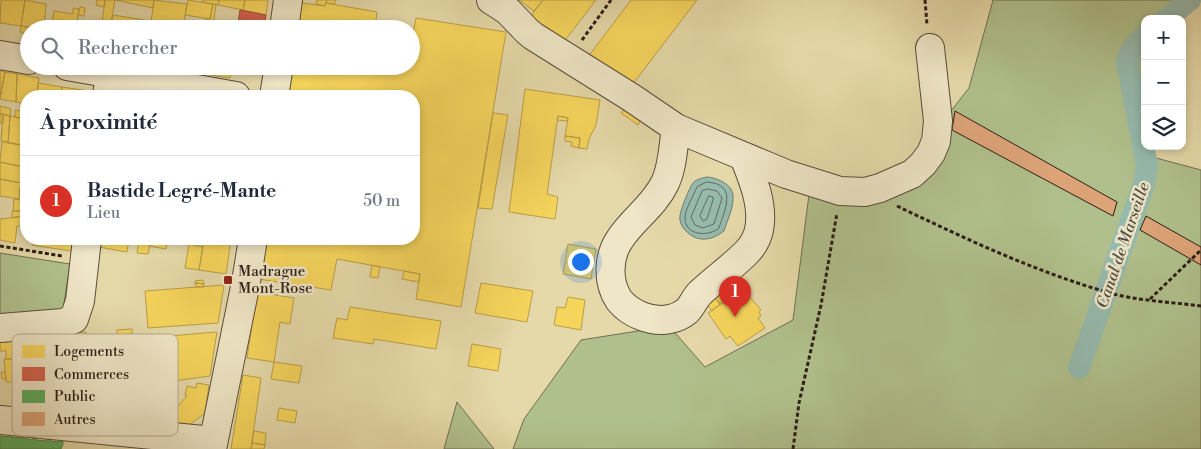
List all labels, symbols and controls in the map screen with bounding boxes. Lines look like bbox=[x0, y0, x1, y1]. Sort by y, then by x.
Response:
map controls bbox=[1141, 15, 1186, 150]
button: + bbox=[1141, 15, 1186, 60]
search box bbox=[20, 20, 420, 75]
icon: search bbox=[38, 34, 66, 62]
text: Rechercher bbox=[78, 36, 177, 60]
button: − bbox=[1141, 60, 1186, 105]
button: layers bbox=[1141, 105, 1186, 150]
text: À proximité bbox=[40, 110, 157, 136]
text: Bastide Legré-Mante bbox=[87, 179, 276, 203]
water label: Canal de Marseille bbox=[1092, 179, 1154, 311]
text: 1 bbox=[52, 191, 60, 211]
text: 50 m bbox=[363, 191, 400, 211]
text: Lieu bbox=[87, 203, 120, 223]
your location bbox=[568, 249, 594, 275]
place label: Madrague Mont-Rose bbox=[238, 262, 313, 298]
marker: Madrague Mont-Rose bbox=[222, 274, 234, 286]
pin: 1 bbox=[719, 276, 751, 317]
legend bbox=[12, 334, 178, 436]
text: Logements bbox=[54, 343, 124, 361]
text: Commerces bbox=[54, 366, 129, 384]
text: Public bbox=[54, 388, 95, 406]
text: Autres bbox=[53, 411, 96, 429]

